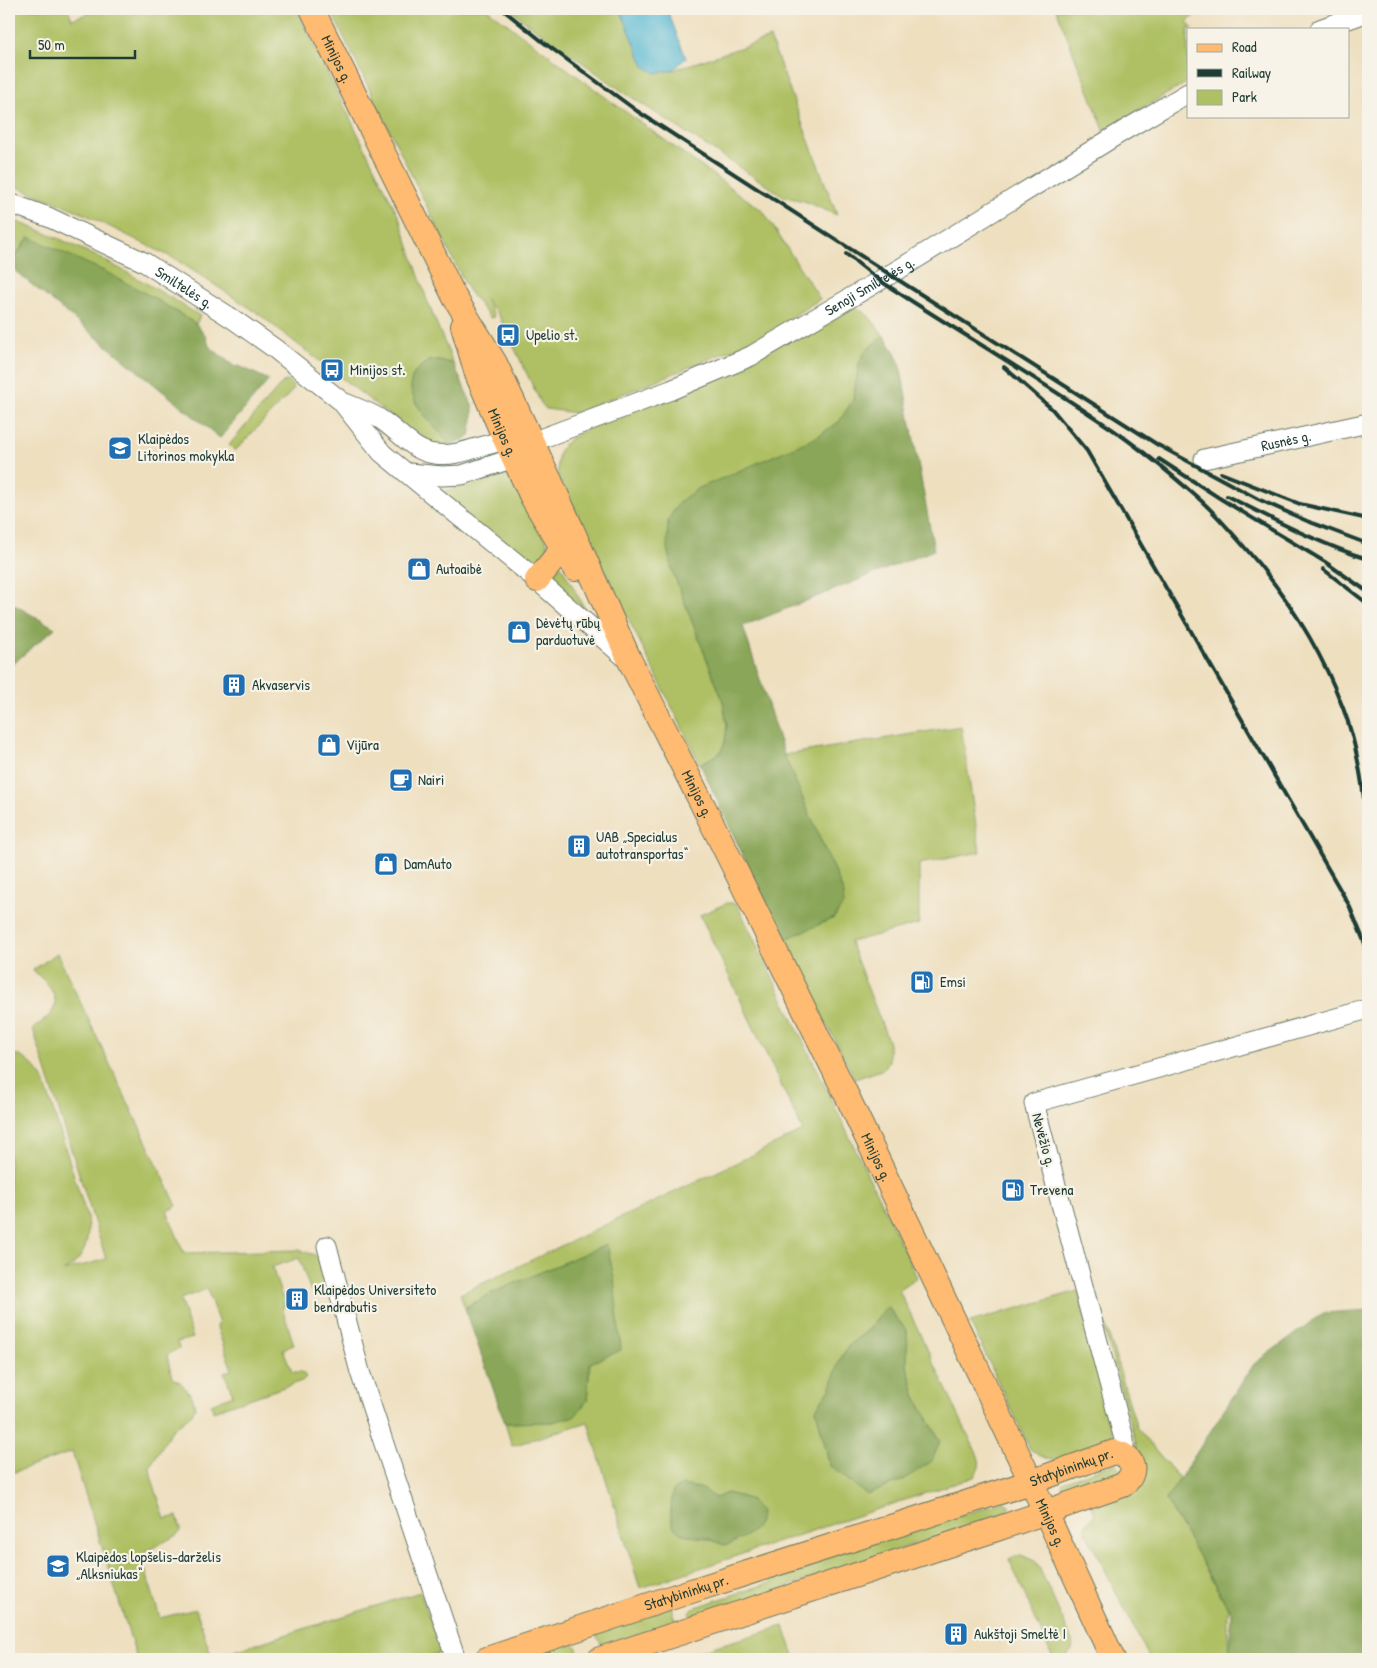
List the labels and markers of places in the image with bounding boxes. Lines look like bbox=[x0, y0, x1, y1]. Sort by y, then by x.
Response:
bus stop icon: Upelio st. bbox=[495, 322, 521, 348]
place label: Upelio st. bbox=[526, 324, 578, 345]
bus stop icon: Minijos st. bbox=[319, 357, 345, 383]
place label: Minijos st. bbox=[350, 359, 405, 380]
place label: Klaipėdos Litorinos mokykla bbox=[138, 428, 234, 466]
school or university icon: Klaipėdos Litorinos mokykla bbox=[107, 435, 133, 461]
shop icon: Autoaibė bbox=[406, 556, 432, 582]
place label: Autoaibė bbox=[436, 558, 482, 579]
place label: Dėvėtų rūbų parduotuvė bbox=[536, 612, 601, 650]
shop icon: Dėvėtų rūbų parduotuvė bbox=[506, 619, 532, 645]
building icon: Akvaservis bbox=[221, 672, 247, 698]
place label: Akvaservis bbox=[252, 674, 310, 695]
shop icon: Vijūra bbox=[316, 732, 342, 758]
place label: Vijūra bbox=[346, 734, 379, 755]
cafe icon: Nairi bbox=[388, 767, 414, 793]
place label: Nairi bbox=[418, 769, 444, 790]
place label: UAB „Specialus autotransportas“ bbox=[596, 826, 689, 864]
building icon: UAB „Specialus autotransportas“ bbox=[566, 833, 592, 859]
shop icon: DamAuto bbox=[373, 851, 399, 877]
place label: DamAuto bbox=[404, 853, 452, 874]
fuel station icon: Emsi bbox=[909, 969, 935, 995]
place label: Emsi bbox=[940, 971, 966, 992]
fuel station icon: Trevena bbox=[1000, 1177, 1026, 1203]
place label: Trevena bbox=[1030, 1179, 1074, 1200]
place label: Klaipėdos Universiteto bendrabutis bbox=[314, 1279, 436, 1317]
building icon: Klaipėdos Universiteto bendrabutis bbox=[284, 1286, 310, 1312]
place label: Klaipėdos lopšelis-darželis „Alksniukas“ bbox=[76, 1546, 221, 1584]
school or university icon: Klaipėdos lopšelis-darželis „Alksniukas“ bbox=[45, 1553, 71, 1579]
building icon: Aukštoji Smeltė I bbox=[943, 1621, 969, 1647]
place label: Aukštoji Smeltė I bbox=[974, 1623, 1066, 1644]

